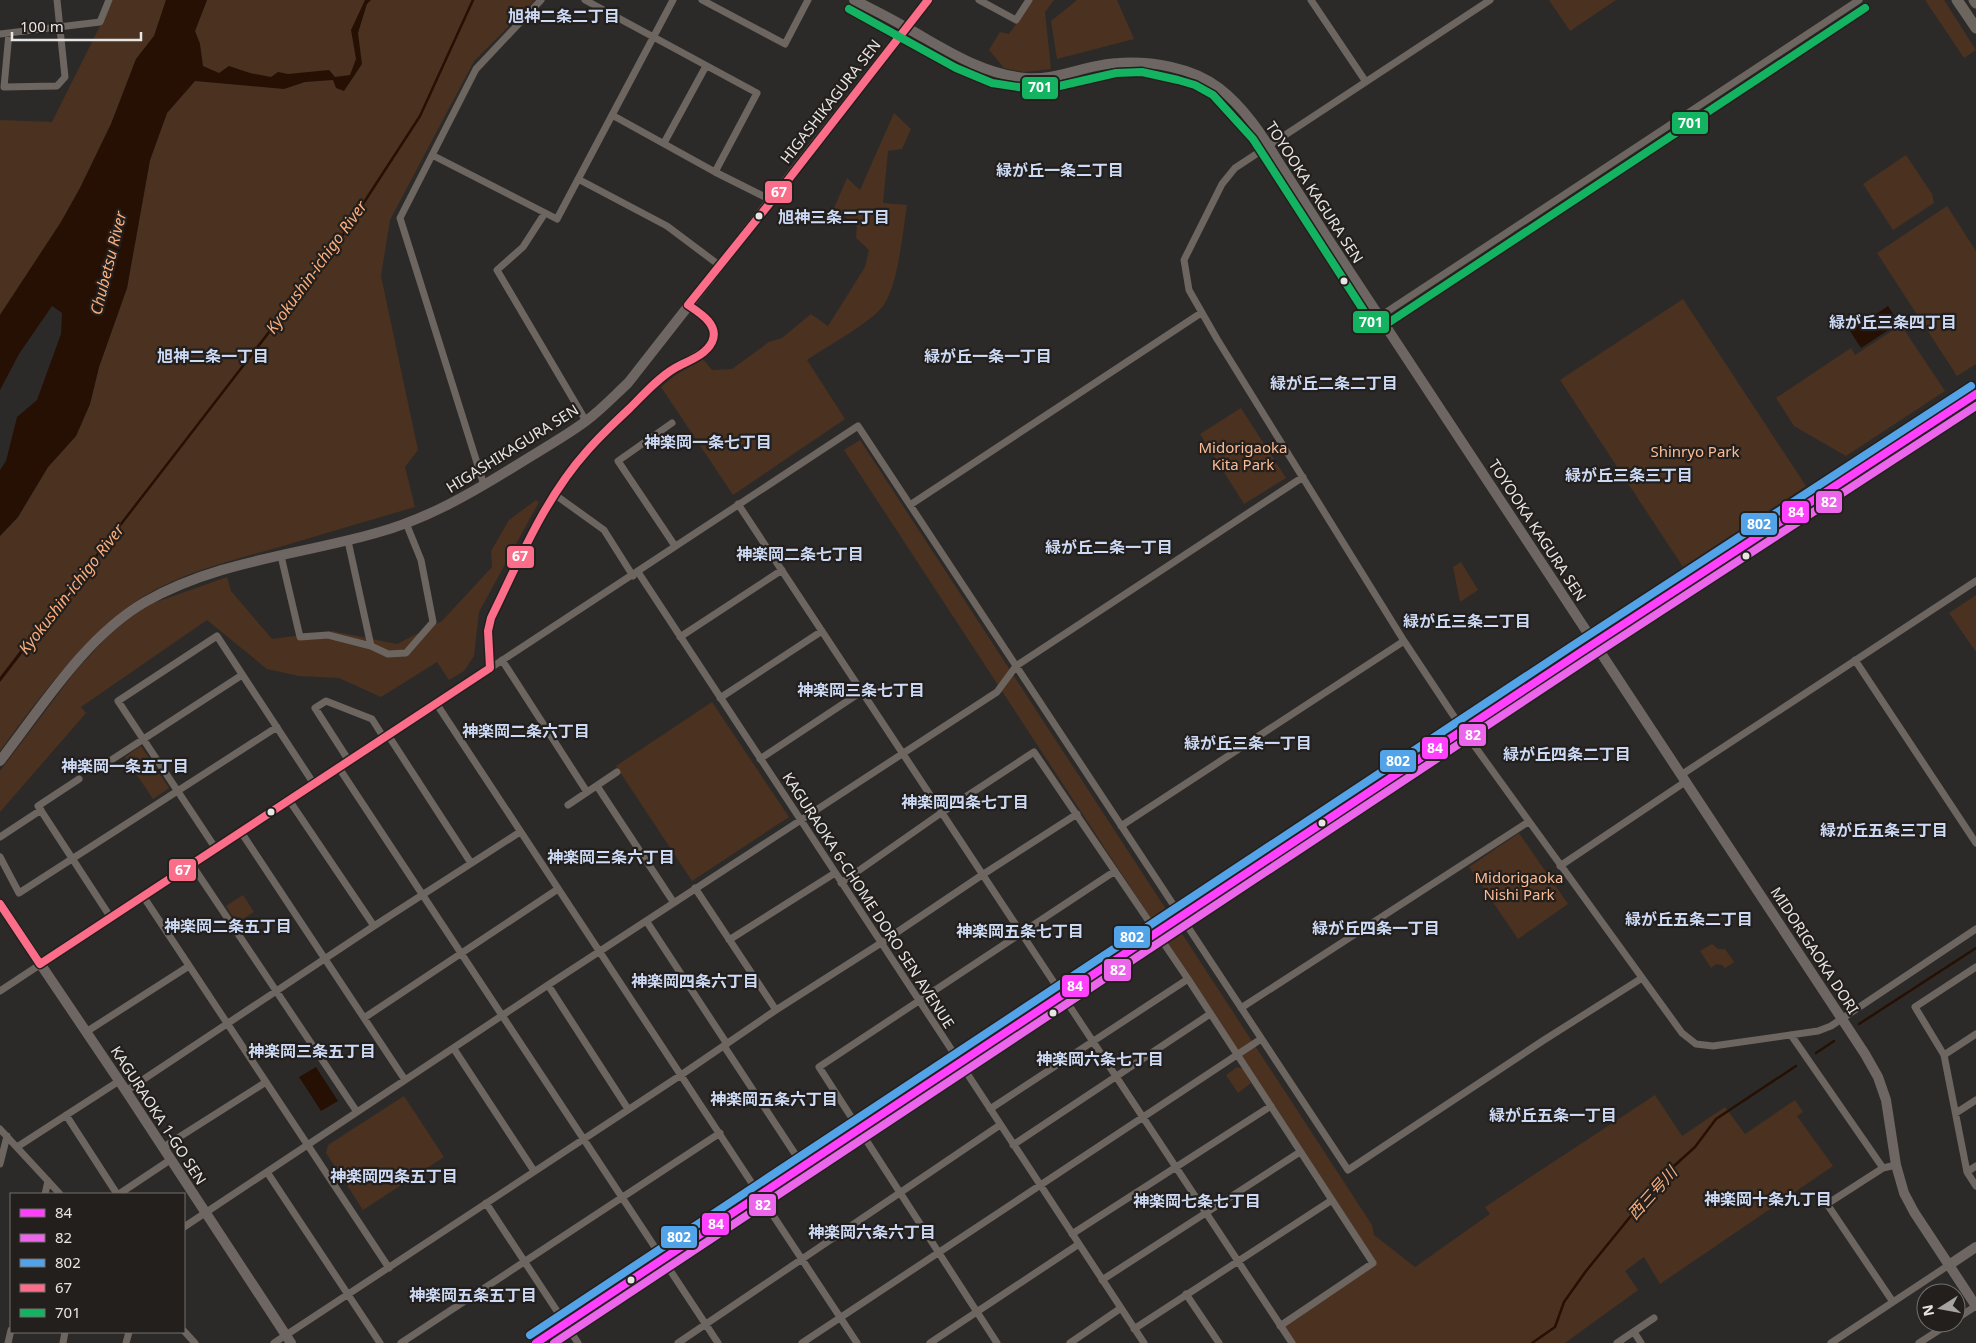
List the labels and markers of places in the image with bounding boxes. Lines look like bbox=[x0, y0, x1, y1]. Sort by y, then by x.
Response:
unlabelled marker bbox=[754, 211, 764, 221]
unlabelled marker bbox=[1339, 276, 1349, 286]
unlabelled marker bbox=[1741, 551, 1751, 561]
unlabelled marker bbox=[266, 807, 276, 817]
unlabelled marker bbox=[1317, 818, 1327, 828]
unlabelled marker bbox=[1048, 1008, 1058, 1018]
unlabelled marker bbox=[626, 1275, 636, 1285]

